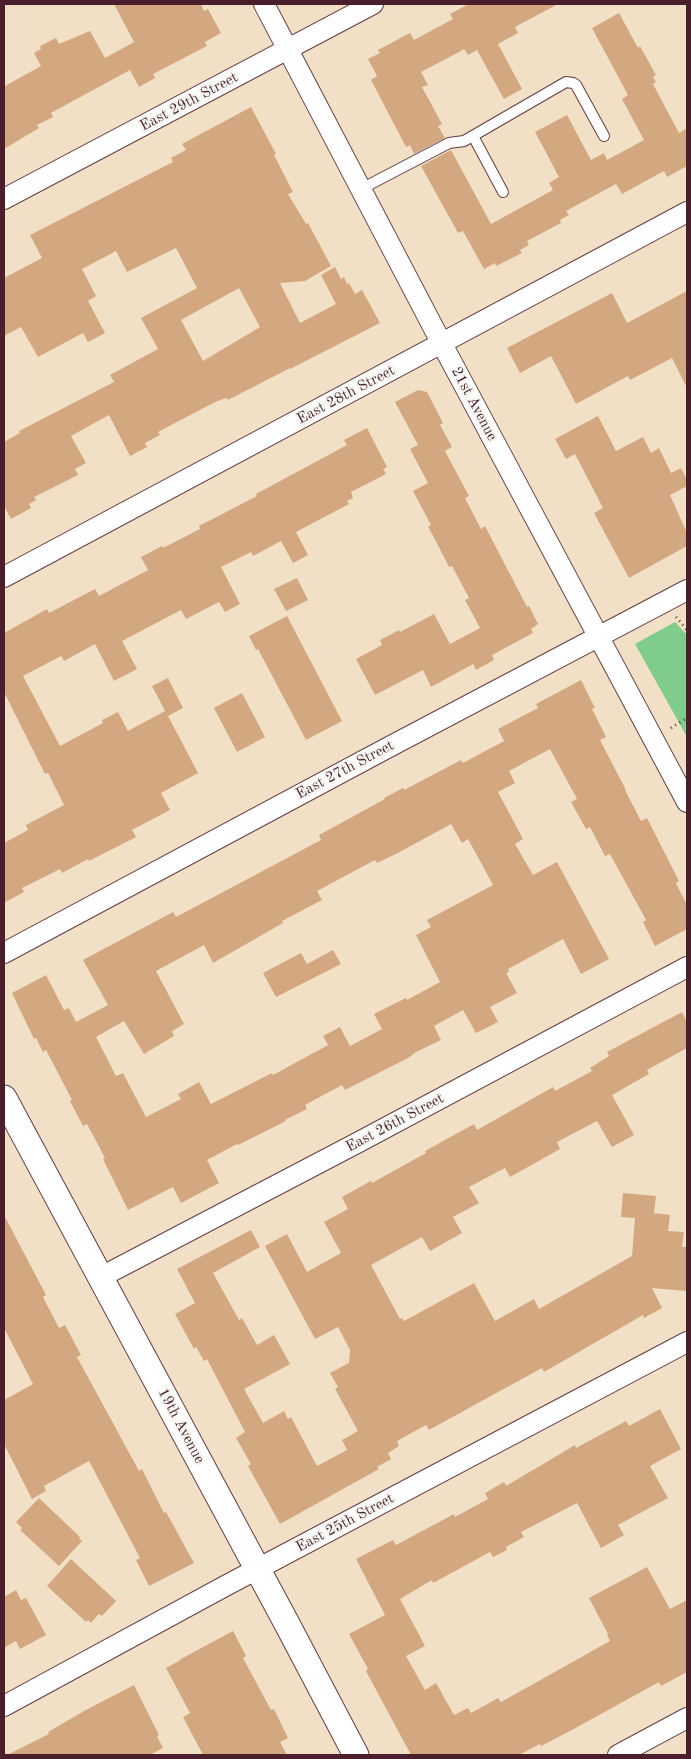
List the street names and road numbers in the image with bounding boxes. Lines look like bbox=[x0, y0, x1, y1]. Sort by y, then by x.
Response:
street label: East 29th Street bbox=[137, 69, 241, 135]
street label: East 28th Street bbox=[294, 362, 398, 428]
street label: 21st Avenue bbox=[447, 364, 501, 444]
street label: East 27th Street bbox=[293, 737, 397, 803]
street label: East 26th Street bbox=[343, 1090, 447, 1156]
street label: 19th Avenue bbox=[154, 1385, 208, 1467]
street label: East 25th Street bbox=[293, 1490, 397, 1556]

